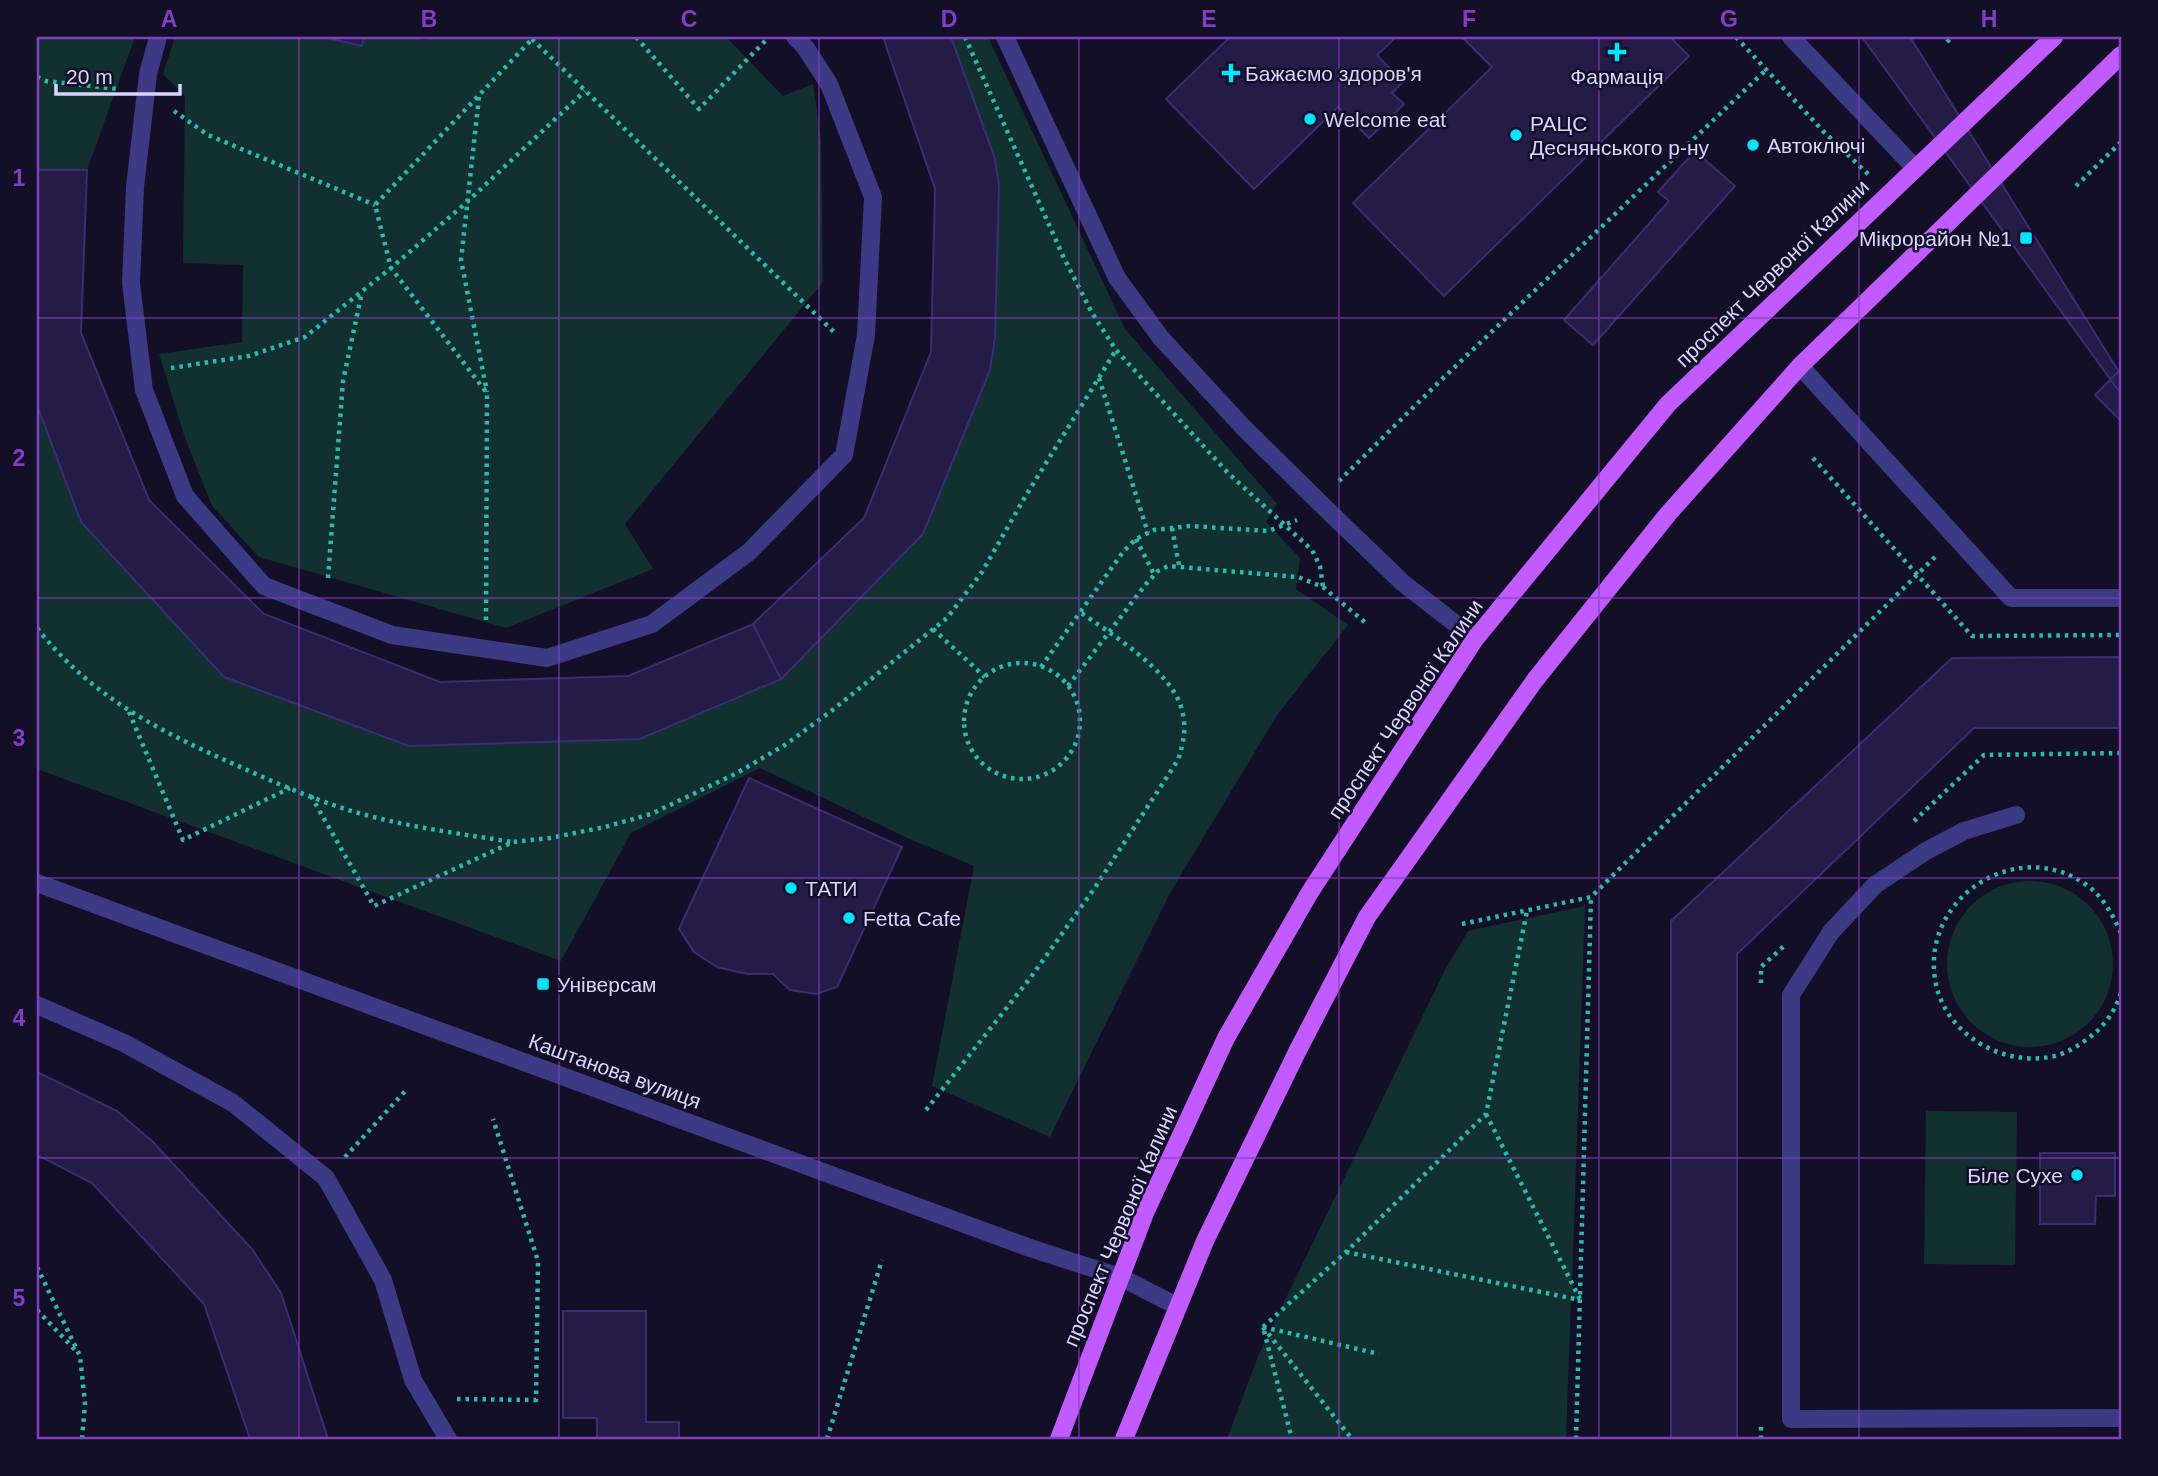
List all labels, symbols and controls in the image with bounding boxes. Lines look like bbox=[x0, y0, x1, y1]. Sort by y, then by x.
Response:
text: A bbox=[161, 6, 177, 32]
text: B bbox=[421, 6, 437, 32]
text: C bbox=[681, 6, 697, 32]
text: D bbox=[941, 6, 957, 32]
text: E bbox=[1201, 6, 1217, 32]
text: F bbox=[1462, 6, 1476, 32]
text: G bbox=[1720, 6, 1738, 32]
text: H bbox=[1981, 6, 1997, 32]
marker: Фармація bbox=[1609, 44, 1625, 60]
scale bar bbox=[56, 52, 180, 96]
place label: Бажаємо здоров'я bbox=[1245, 62, 1422, 85]
text: 20 m bbox=[66, 65, 113, 88]
marker: Бажаємо здоров'я bbox=[1223, 65, 1239, 81]
place label: Фармація bbox=[1570, 65, 1664, 88]
place label: Welcome eat bbox=[1324, 108, 1446, 131]
marker: Welcome eat bbox=[1302, 111, 1318, 127]
place label: РАЦС Деснянського р-ну bbox=[1530, 112, 1709, 159]
marker: РАЦС Деснянського р-ну bbox=[1508, 127, 1524, 143]
place label: Автоключі bbox=[1767, 134, 1865, 157]
marker: Автоключі bbox=[1745, 137, 1761, 153]
text: 1 bbox=[13, 165, 26, 191]
street label: проспект Червоної Калини bbox=[1671, 175, 1873, 371]
place label: Мікрорайон №1 bbox=[1859, 227, 2012, 250]
marker: Мікрорайон №1 bbox=[2018, 230, 2034, 246]
text: 2 bbox=[13, 445, 25, 471]
street label: проспект Червоної Калини bbox=[1323, 595, 1487, 823]
text: 3 bbox=[13, 725, 25, 751]
place label: ТАТИ bbox=[805, 877, 857, 900]
marker: ТАТИ bbox=[783, 880, 799, 896]
place label: Fetta Cafe bbox=[863, 907, 961, 930]
marker: Fetta Cafe bbox=[841, 910, 857, 926]
place label: Універсам bbox=[557, 973, 657, 996]
marker: Універсам bbox=[535, 976, 551, 992]
text: 4 bbox=[13, 1005, 26, 1031]
street label: Каштанова вулиця bbox=[526, 1029, 704, 1113]
street label: проспект Червоної Калини bbox=[1059, 1102, 1181, 1350]
place label: Біле Сухе bbox=[1967, 1164, 2063, 1187]
marker: Біле Сухе bbox=[2069, 1167, 2085, 1183]
text: 5 bbox=[13, 1285, 26, 1311]

